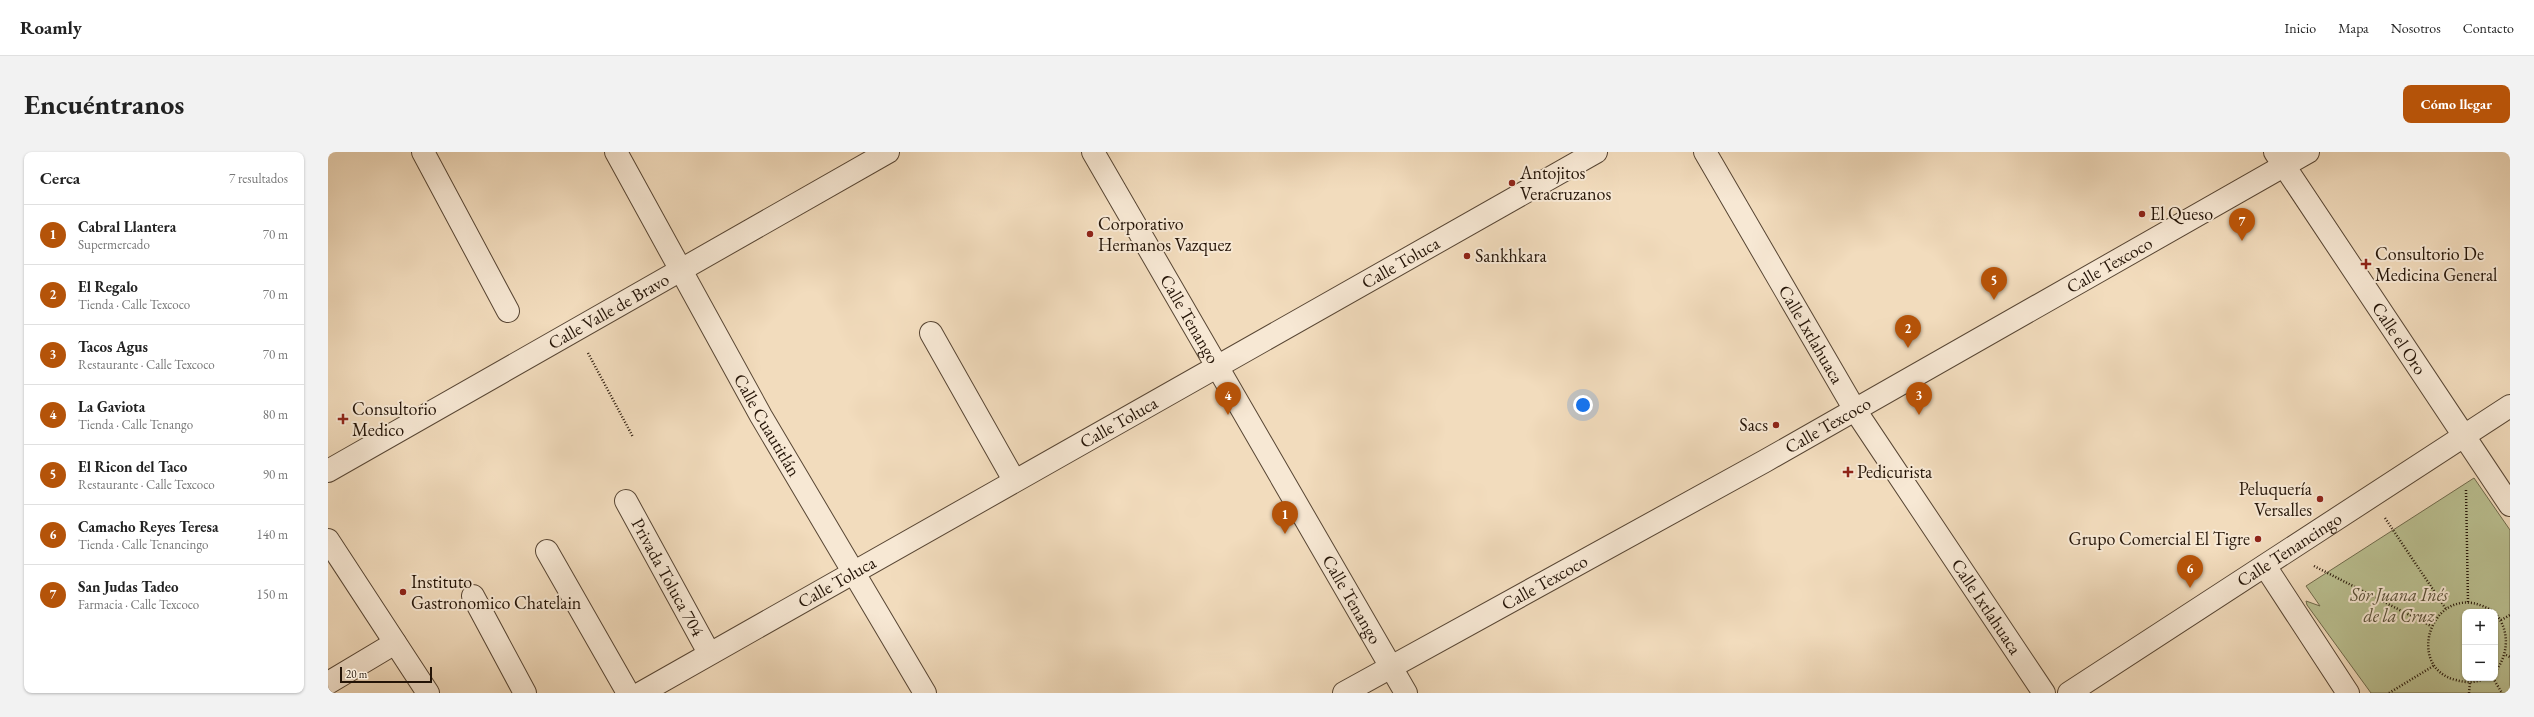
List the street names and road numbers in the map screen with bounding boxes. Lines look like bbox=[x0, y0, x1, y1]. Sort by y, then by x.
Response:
street label: Calle Toluca bbox=[1357, 231, 1444, 294]
street label: Calle Texcoco bbox=[2062, 231, 2156, 298]
street label: Calle Valle de Bravo bbox=[544, 267, 673, 354]
street label: Calle Tenango bbox=[1155, 270, 1225, 368]
street label: Calle Ixtlahuaca bbox=[1774, 281, 1850, 388]
street label: Calle el Oro bbox=[2367, 297, 2432, 379]
street label: Calle Cuautitlán bbox=[729, 369, 806, 481]
street label: Calle Toluca bbox=[1075, 390, 1162, 453]
street label: Calle Texcoco bbox=[1781, 391, 1875, 458]
street label: Calle Tenancingo bbox=[2232, 507, 2346, 592]
street label: Privada Toluca 704 bbox=[627, 514, 710, 641]
street label: Calle Texcoco bbox=[1497, 549, 1592, 615]
street label: Calle Toluca bbox=[793, 550, 880, 613]
street label: Calle Tenango bbox=[1317, 550, 1387, 648]
street label: Calle Ixtlahuaca bbox=[1947, 554, 2028, 659]

